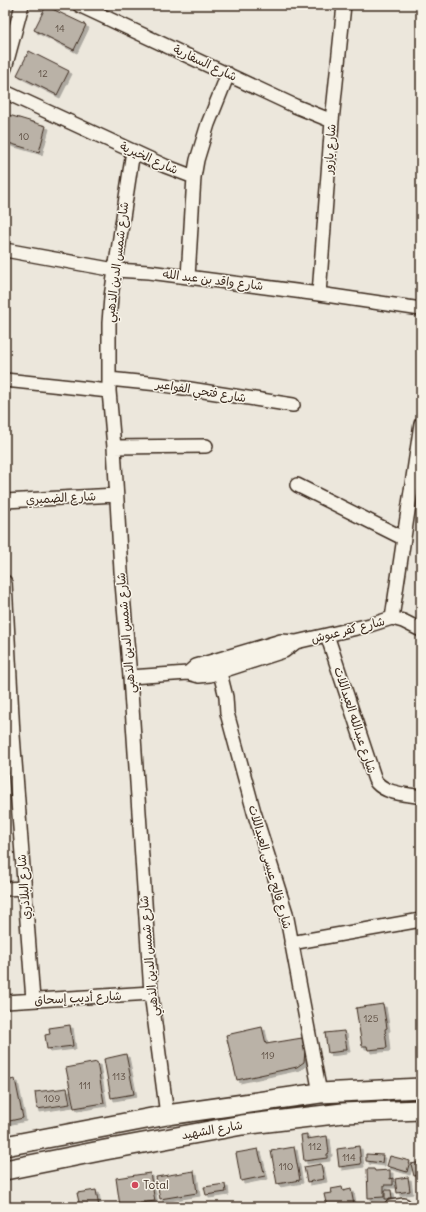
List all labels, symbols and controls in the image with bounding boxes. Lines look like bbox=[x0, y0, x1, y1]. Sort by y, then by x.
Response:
house number: 14 bbox=[55, 22, 65, 35]
street label: شارع السفارية bbox=[170, 41, 240, 86]
house number: 12 bbox=[38, 67, 48, 80]
street label: شارع يازور bbox=[320, 123, 341, 176]
house number: 10 bbox=[19, 130, 29, 143]
street label: شارع الخيرية bbox=[117, 138, 181, 179]
street label: شارع شمس الدين الذهبي bbox=[102, 201, 135, 324]
street label: شارع واقد بن عبد الله bbox=[162, 266, 264, 295]
street label: شارع فتحي الفواعير bbox=[153, 376, 247, 409]
street label: شارع الضميري bbox=[25, 488, 97, 509]
street label: شارع شمس الدين الذهبي bbox=[113, 572, 142, 694]
street label: شارع كفر عبوش bbox=[309, 613, 387, 648]
street label: شارع عبدالله العبداللات bbox=[329, 665, 380, 776]
street label: شارع فالح عيسى العبداللات bbox=[244, 803, 295, 931]
street label: شارع البلاذري bbox=[14, 854, 35, 920]
street label: شارع شمس الدين الذهبي bbox=[136, 895, 165, 1017]
street label: شارع أديب إسحاق bbox=[34, 988, 122, 1009]
house number: 125 bbox=[363, 1012, 379, 1025]
house number: 119 bbox=[261, 1049, 275, 1062]
house number: 113 bbox=[112, 1070, 126, 1083]
house number: 111 bbox=[79, 1079, 91, 1092]
house number: 109 bbox=[44, 1092, 60, 1105]
street label: شارع الشهيد bbox=[180, 1117, 244, 1144]
house number: 112 bbox=[308, 1140, 322, 1153]
house number: 114 bbox=[342, 1151, 356, 1164]
house number: 110 bbox=[279, 1160, 293, 1173]
place label: Total bbox=[143, 1177, 169, 1192]
marker: Total bbox=[130, 1180, 140, 1190]

